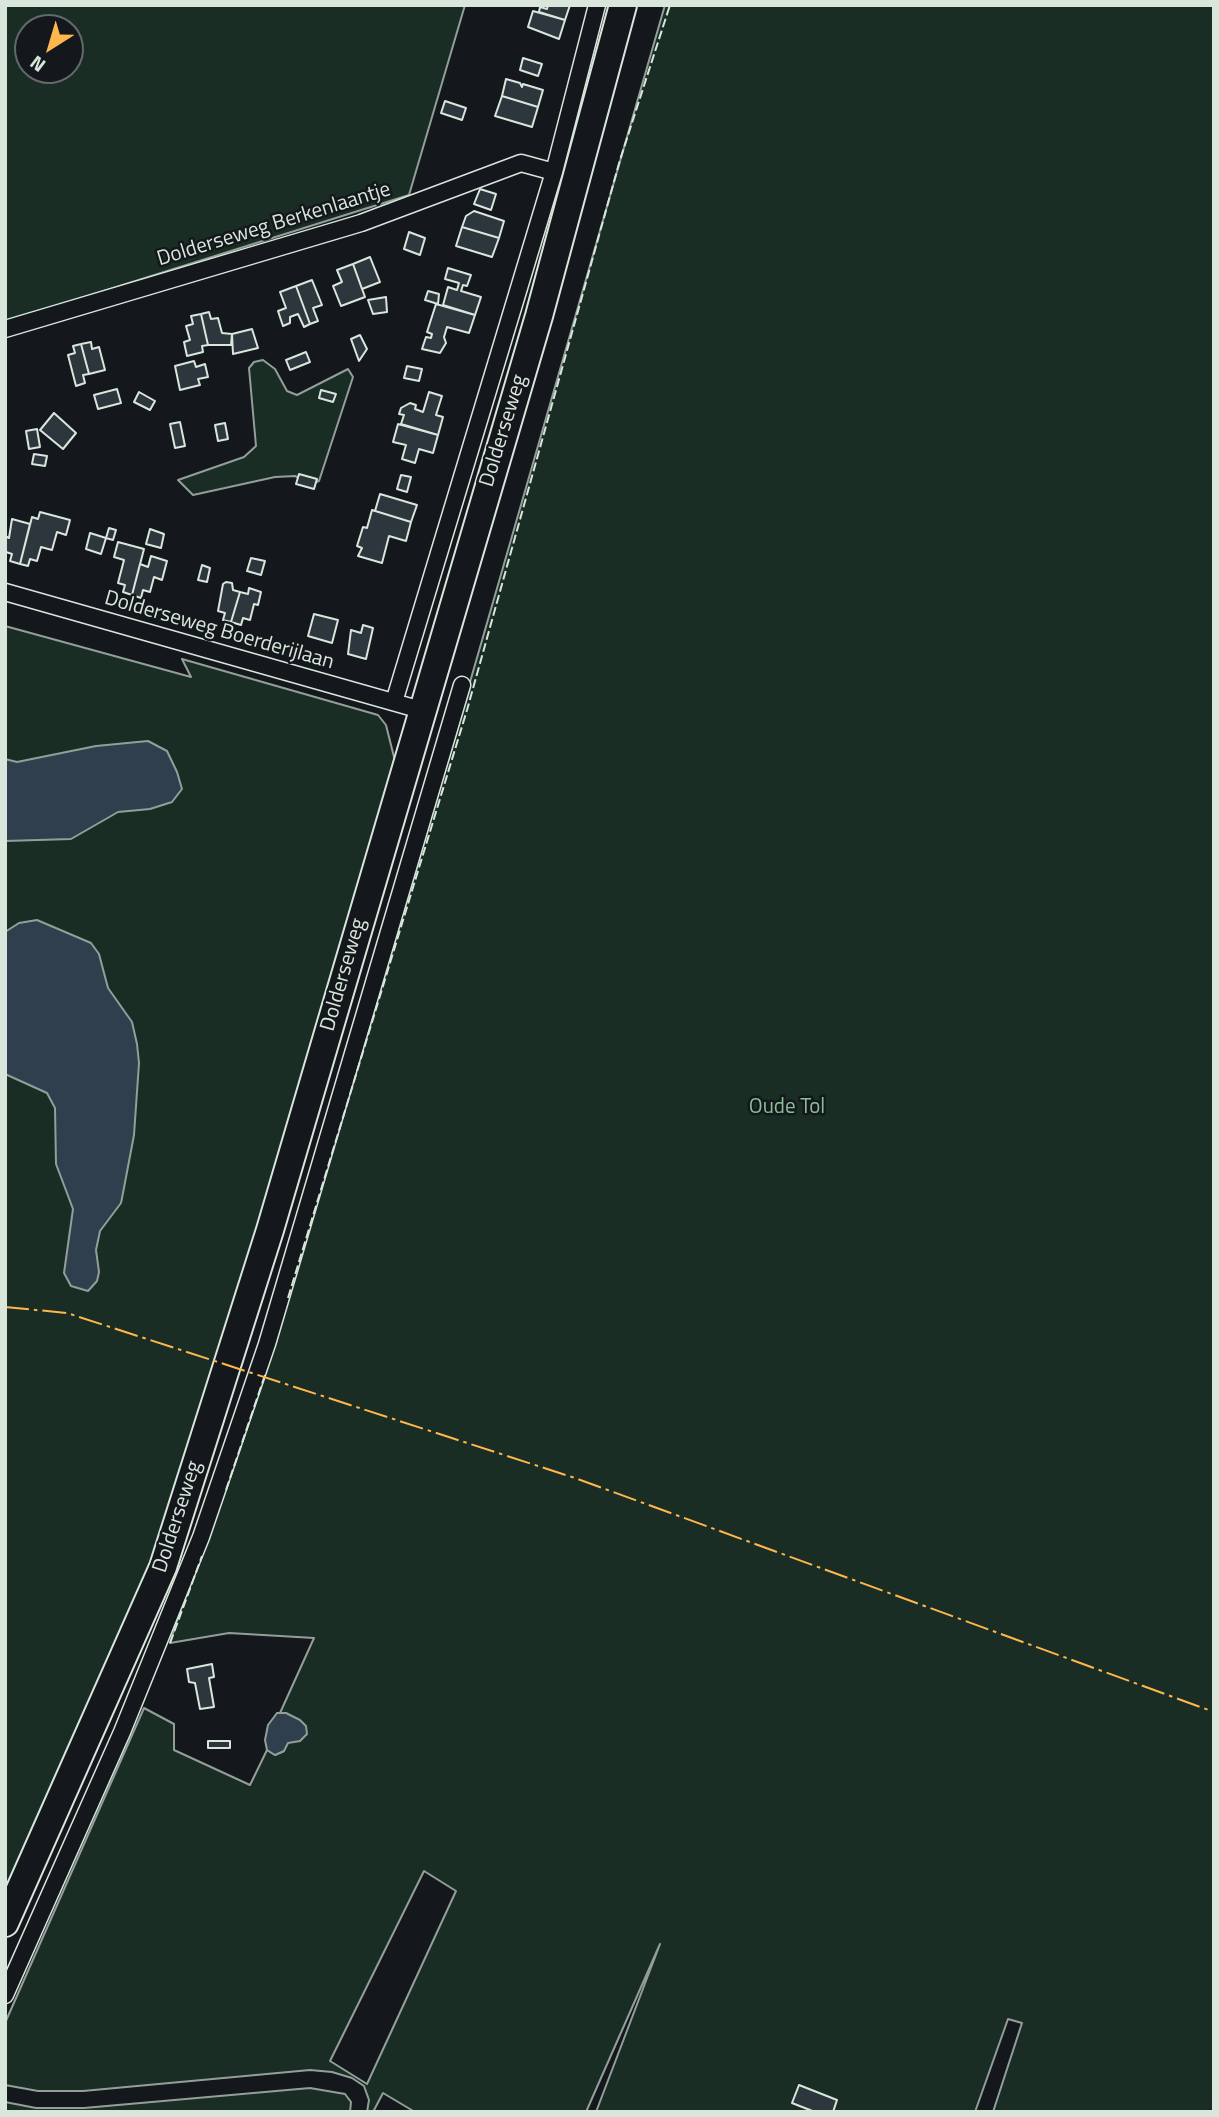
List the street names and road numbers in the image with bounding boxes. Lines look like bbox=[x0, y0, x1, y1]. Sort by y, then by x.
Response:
street label: Dolderseweg Berkenlaantje bbox=[154, 177, 394, 273]
street label: Dolderseweg bbox=[475, 372, 533, 490]
street label: Dolderseweg Boerderijlaan bbox=[101, 586, 337, 676]
street label: Dolderseweg bbox=[316, 916, 372, 1034]
street label: Dolderseweg bbox=[148, 1458, 208, 1576]

